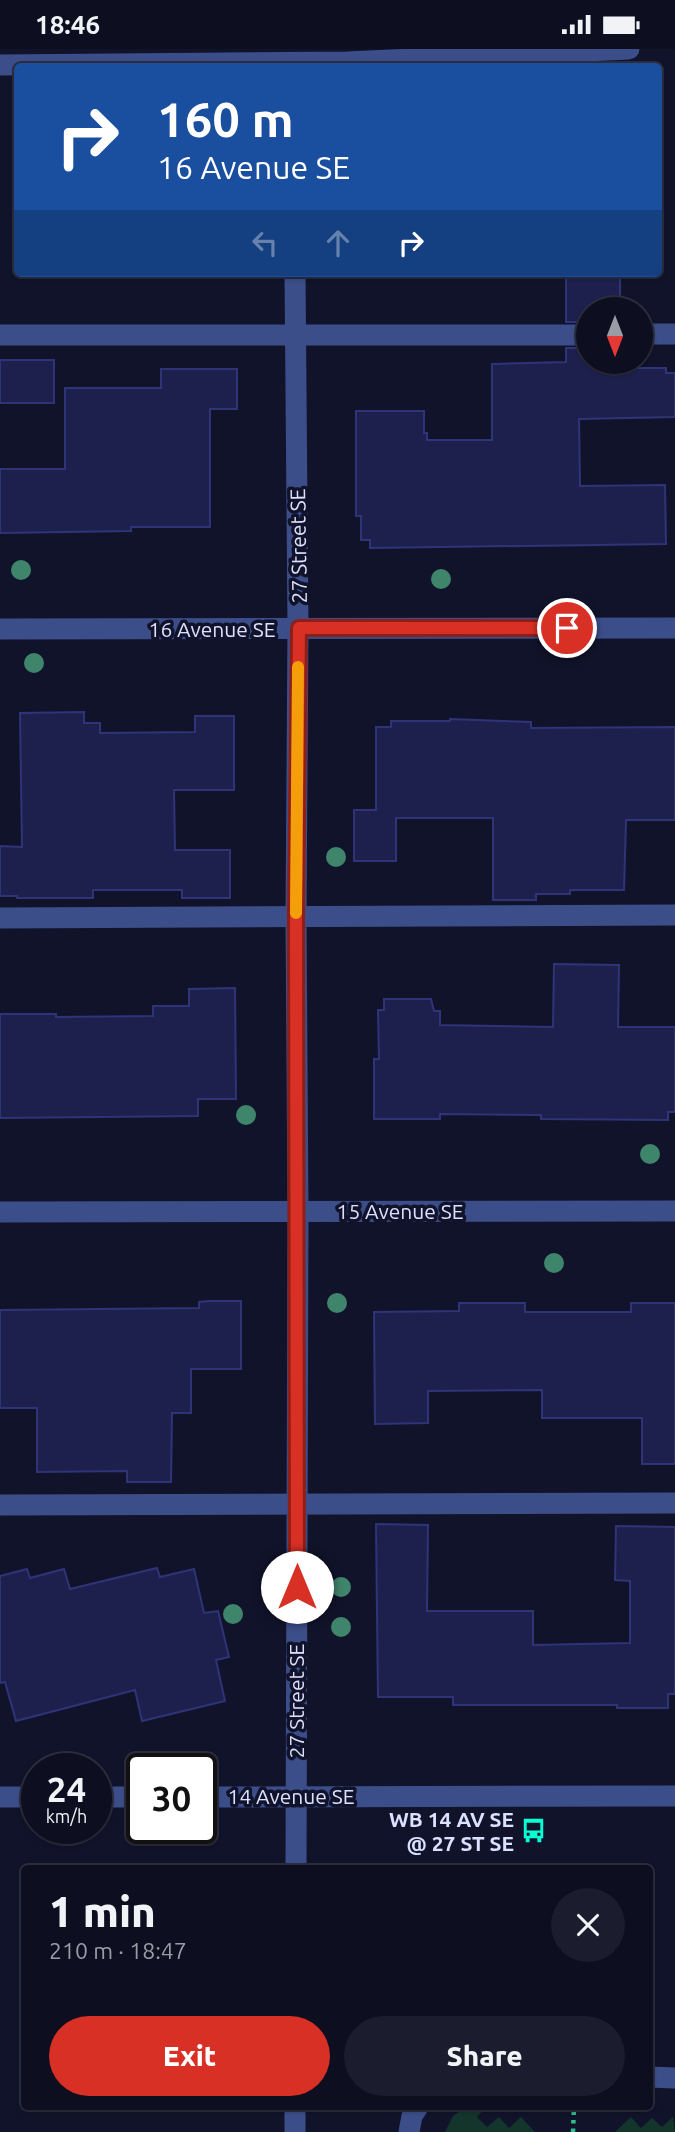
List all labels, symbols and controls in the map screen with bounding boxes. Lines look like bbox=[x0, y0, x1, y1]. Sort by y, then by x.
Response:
text: 18:46 bbox=[35, 10, 100, 39]
icon: right bbox=[42, 91, 133, 182]
text: 160 m bbox=[157, 91, 294, 146]
text: 16 Avenue SE bbox=[157, 149, 350, 185]
icon: left bbox=[246, 224, 284, 262]
icon: ahead bbox=[319, 224, 357, 262]
icon: right bbox=[392, 224, 430, 262]
north arrow bbox=[576, 297, 653, 375]
map controls bbox=[576, 297, 653, 374]
street label: 27 Street SE bbox=[285, 488, 311, 604]
pin bbox=[537, 598, 597, 658]
icon: arrive bbox=[548, 609, 586, 647]
street label: 16 Avenue SE bbox=[149, 617, 275, 641]
street label: 15 Avenue SE bbox=[337, 1199, 463, 1223]
position arrow bbox=[260, 1550, 334, 1624]
street label: 27 Street SE bbox=[284, 1644, 308, 1758]
speed limit sign: 30 bbox=[126, 1753, 217, 1844]
text: 24 bbox=[47, 1769, 86, 1809]
street label: 14 Avenue SE bbox=[228, 1784, 354, 1808]
text: km/h bbox=[46, 1806, 87, 1826]
place label: WB 14 AV SE @ 27 ST SE bbox=[389, 1807, 514, 1855]
bus stop icon: WB 14 AV SE @ 27 ST SE bbox=[520, 1817, 548, 1845]
text: 1 min bbox=[49, 1888, 156, 1935]
button: close bbox=[551, 1888, 625, 1962]
text: 210 m · 18:47 bbox=[49, 1938, 187, 1963]
button: Exit bbox=[49, 2016, 330, 2096]
button: Share bbox=[344, 2016, 625, 2096]

